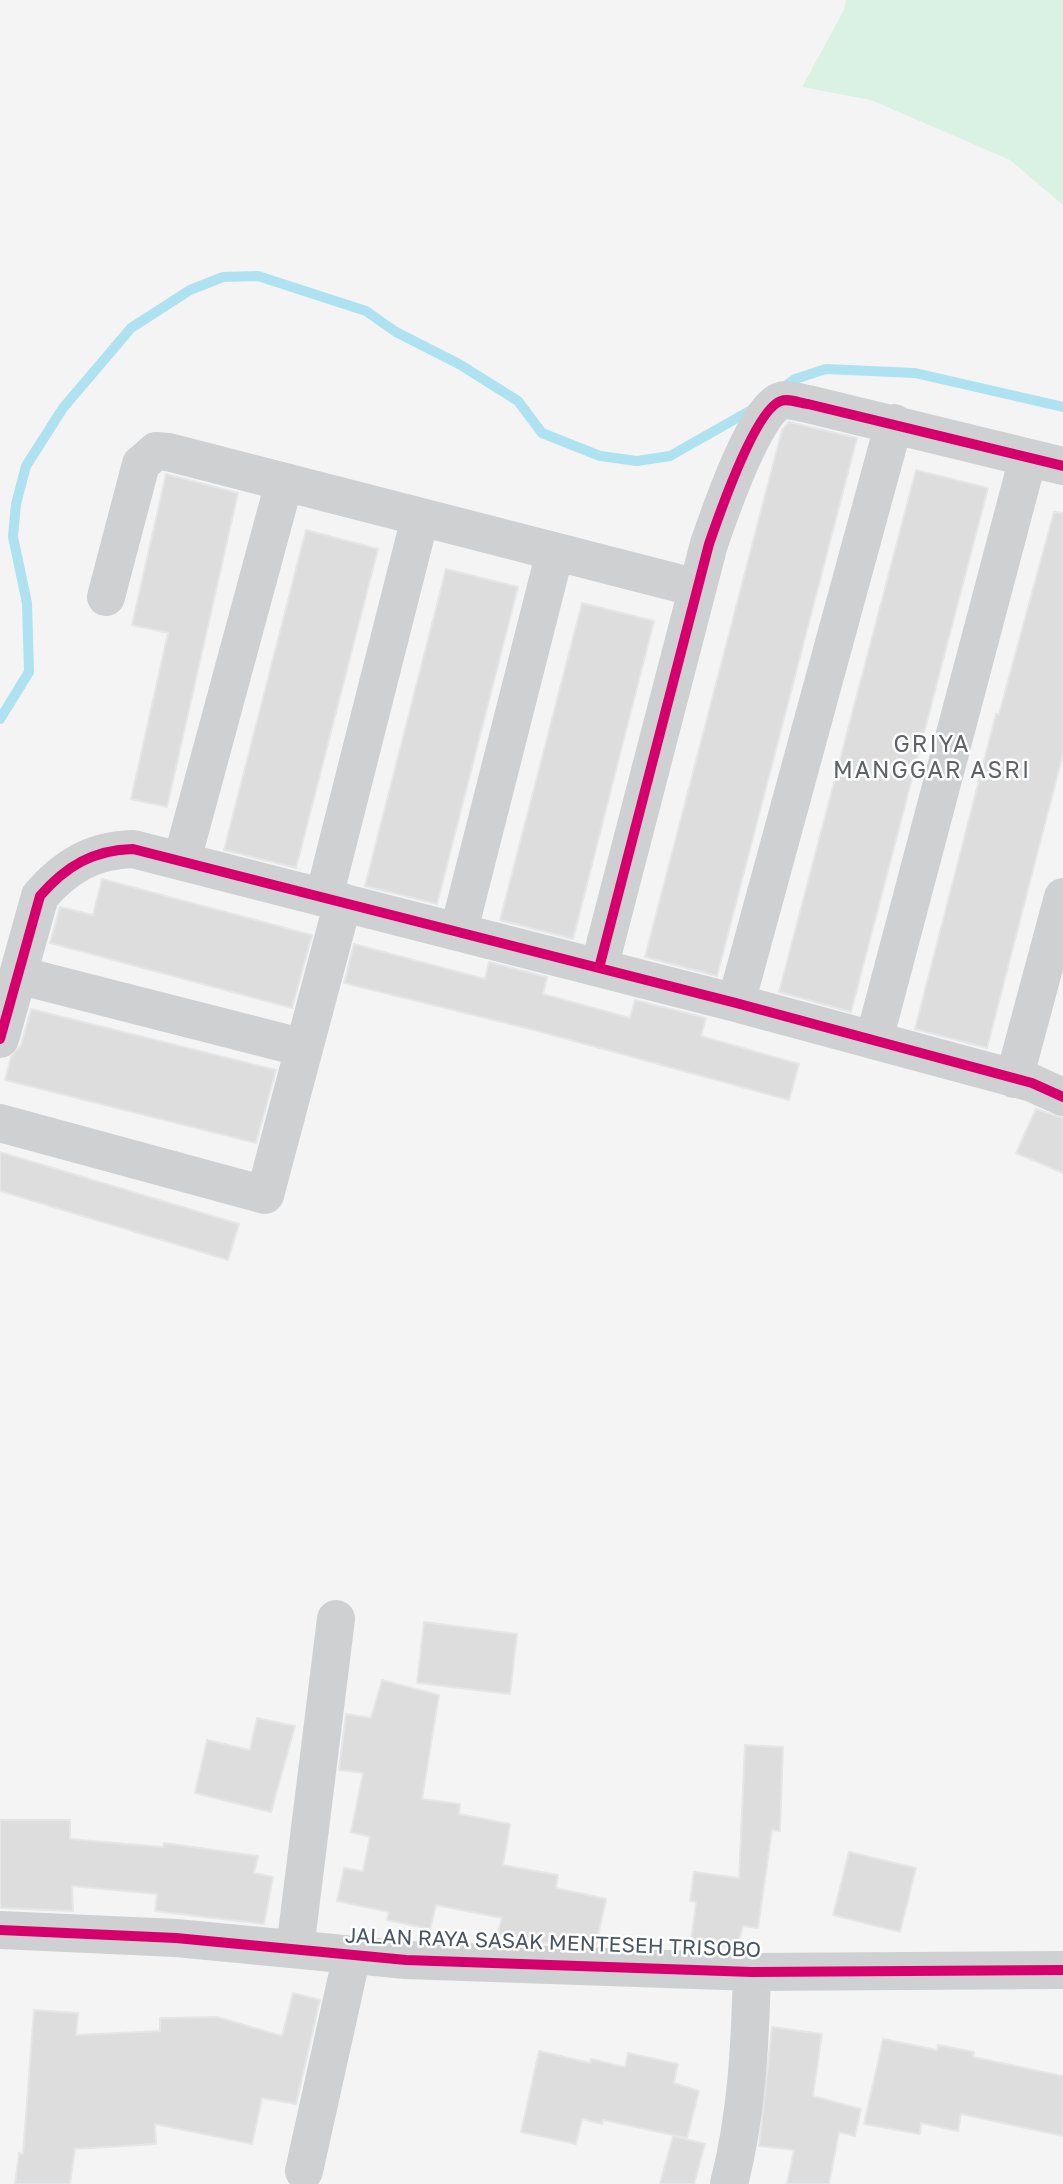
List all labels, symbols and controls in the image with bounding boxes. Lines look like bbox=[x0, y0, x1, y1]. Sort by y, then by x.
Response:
district label: GRIYA MANGGAR ASRI bbox=[834, 731, 1030, 785]
street label: JALAN RAYA SASAK MENTESEH TRISOBO bbox=[344, 1923, 762, 1963]

